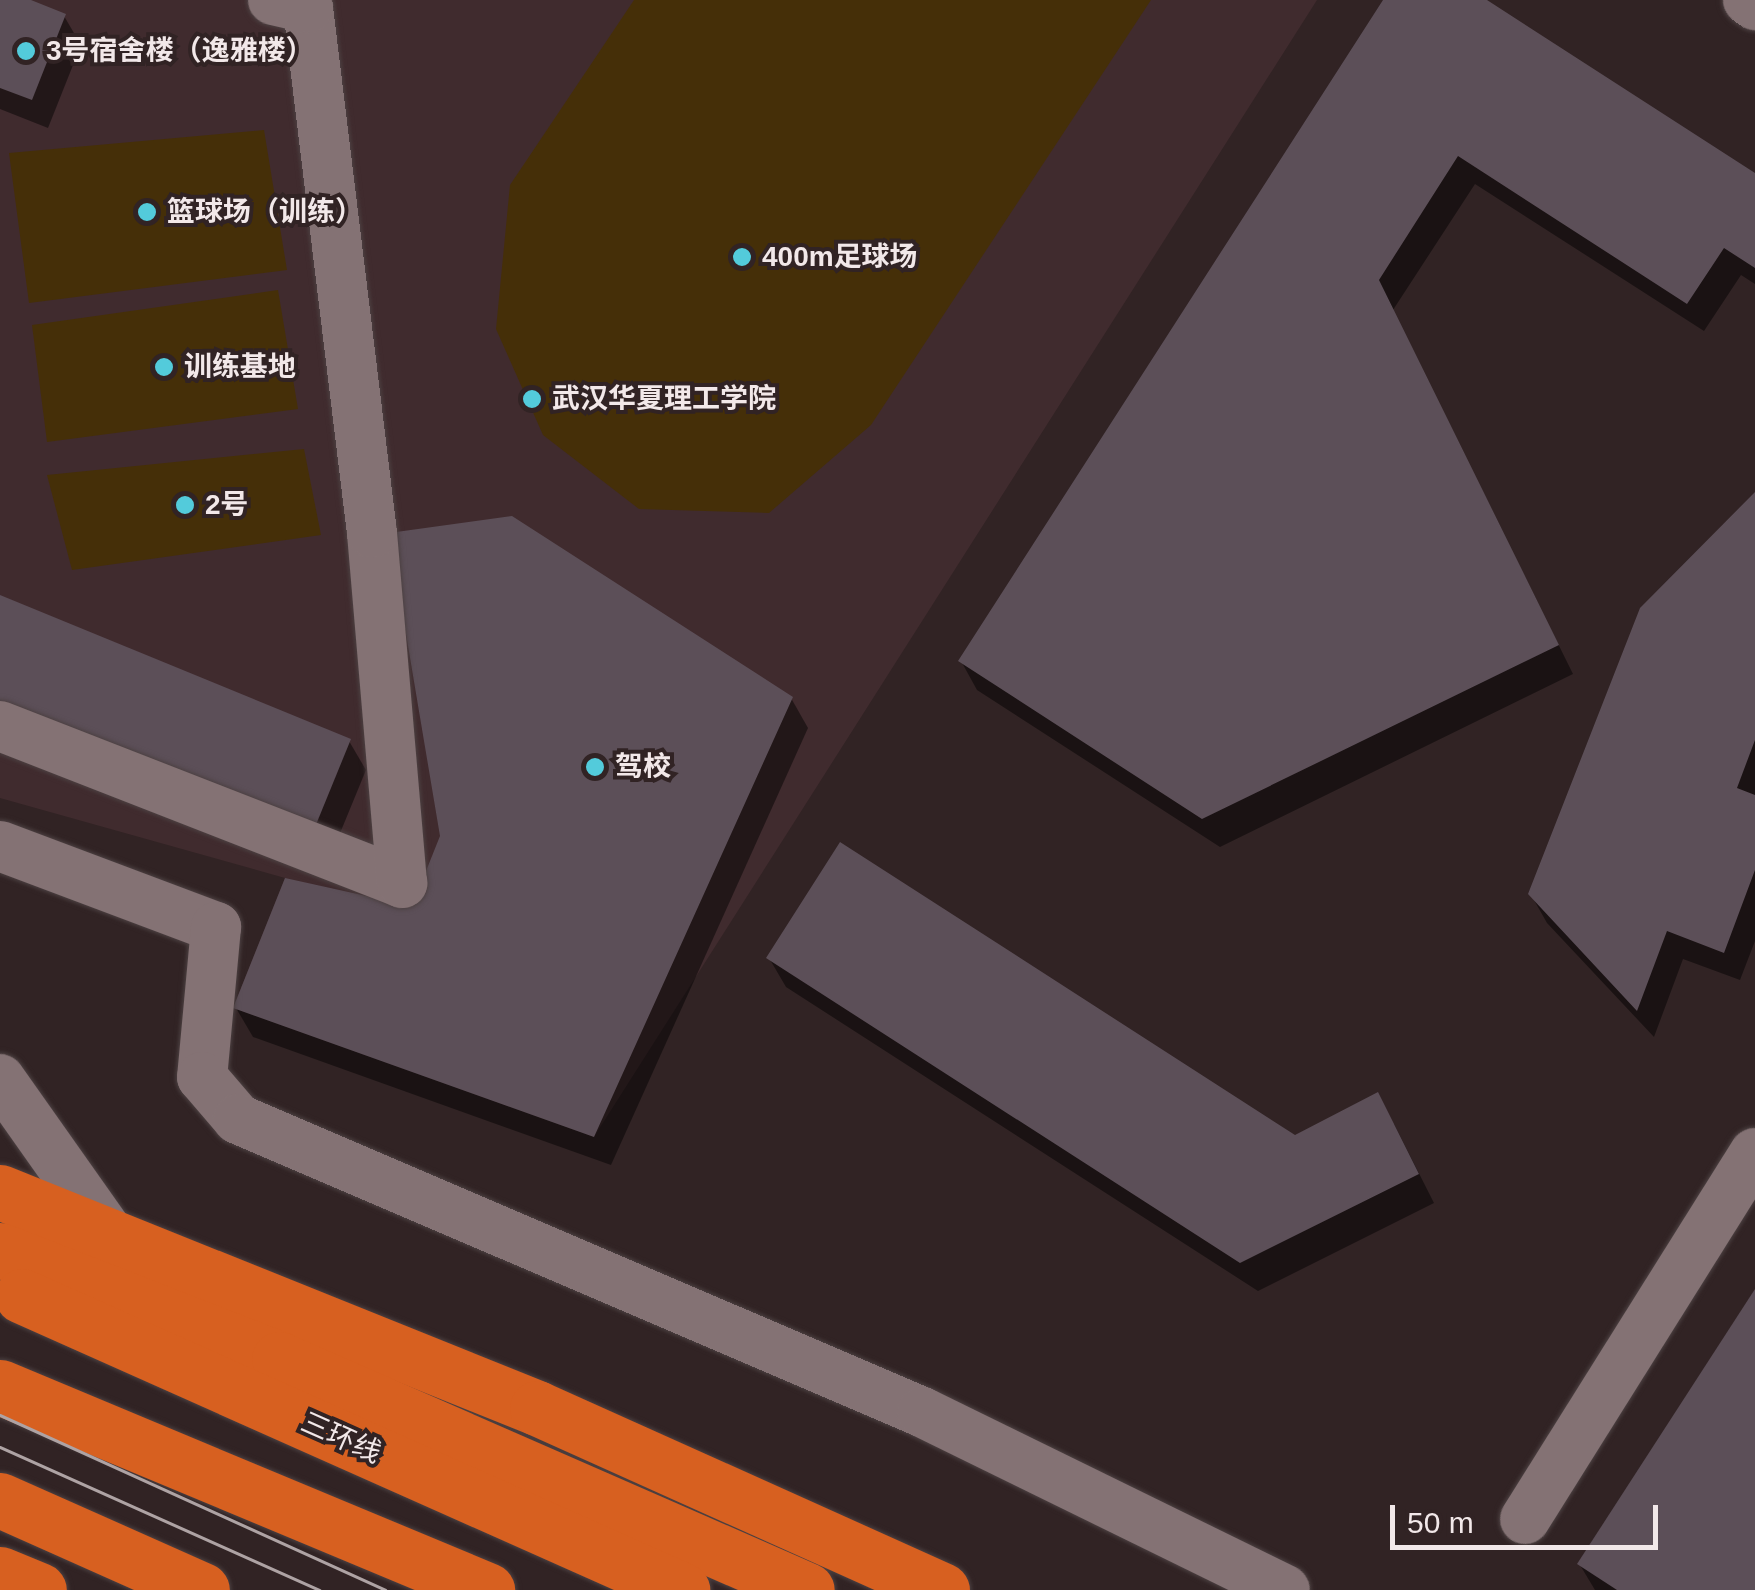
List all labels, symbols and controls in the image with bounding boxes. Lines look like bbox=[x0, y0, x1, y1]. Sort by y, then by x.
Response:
place label: 3号宿舍楼（逸雅楼） bbox=[46, 34, 314, 68]
marker: 3号宿舍楼（逸雅楼） bbox=[15, 40, 37, 62]
place label: 篮球场（训练） bbox=[167, 195, 363, 229]
marker: 篮球场（训练） bbox=[136, 201, 158, 223]
place label: 400m足球场 bbox=[762, 240, 918, 274]
marker: 400m足球场 bbox=[731, 246, 753, 268]
place label: 训练基地 bbox=[184, 350, 296, 384]
marker: 训练基地 bbox=[153, 356, 175, 378]
place label: 武汉华夏理工学院 bbox=[552, 382, 776, 416]
marker: 武汉华夏理工学院 bbox=[521, 388, 543, 410]
place label: 2号 bbox=[205, 488, 249, 522]
marker: 2号 bbox=[174, 494, 196, 516]
place label: 驾校 bbox=[615, 750, 671, 784]
marker: 驾校 bbox=[584, 756, 606, 778]
street label: 三环线 bbox=[296, 1406, 386, 1470]
scale bar bbox=[1395, 1485, 1662, 1547]
text: 50 m bbox=[1407, 1506, 1474, 1539]

